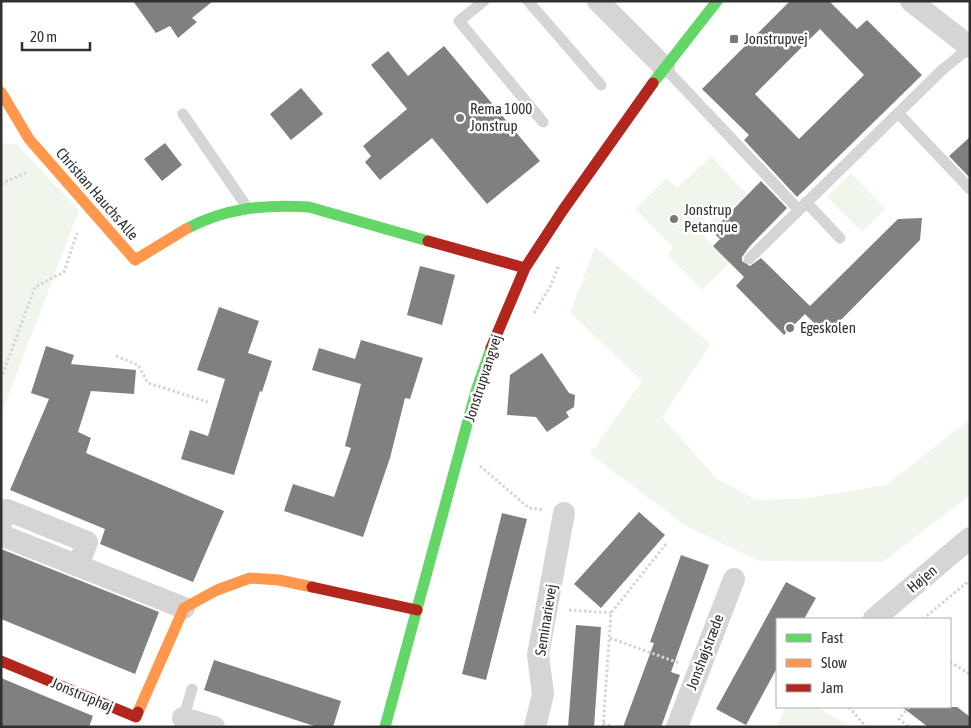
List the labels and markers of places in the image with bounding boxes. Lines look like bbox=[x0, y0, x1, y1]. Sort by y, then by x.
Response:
place label: Jonstrupvej bbox=[744, 30, 808, 47]
marker: Jonstrupvej bbox=[728, 33, 740, 45]
place label: Rema 1000 Jonstrup bbox=[470, 100, 532, 134]
marker: Rema 1000 Jonstrup bbox=[454, 112, 466, 124]
place label: Jonstrup Petanque bbox=[684, 201, 738, 235]
marker: Jonstrup Petanque bbox=[668, 213, 680, 225]
place label: Egeskolen bbox=[800, 319, 856, 336]
marker: Egeskolen bbox=[784, 322, 796, 334]

